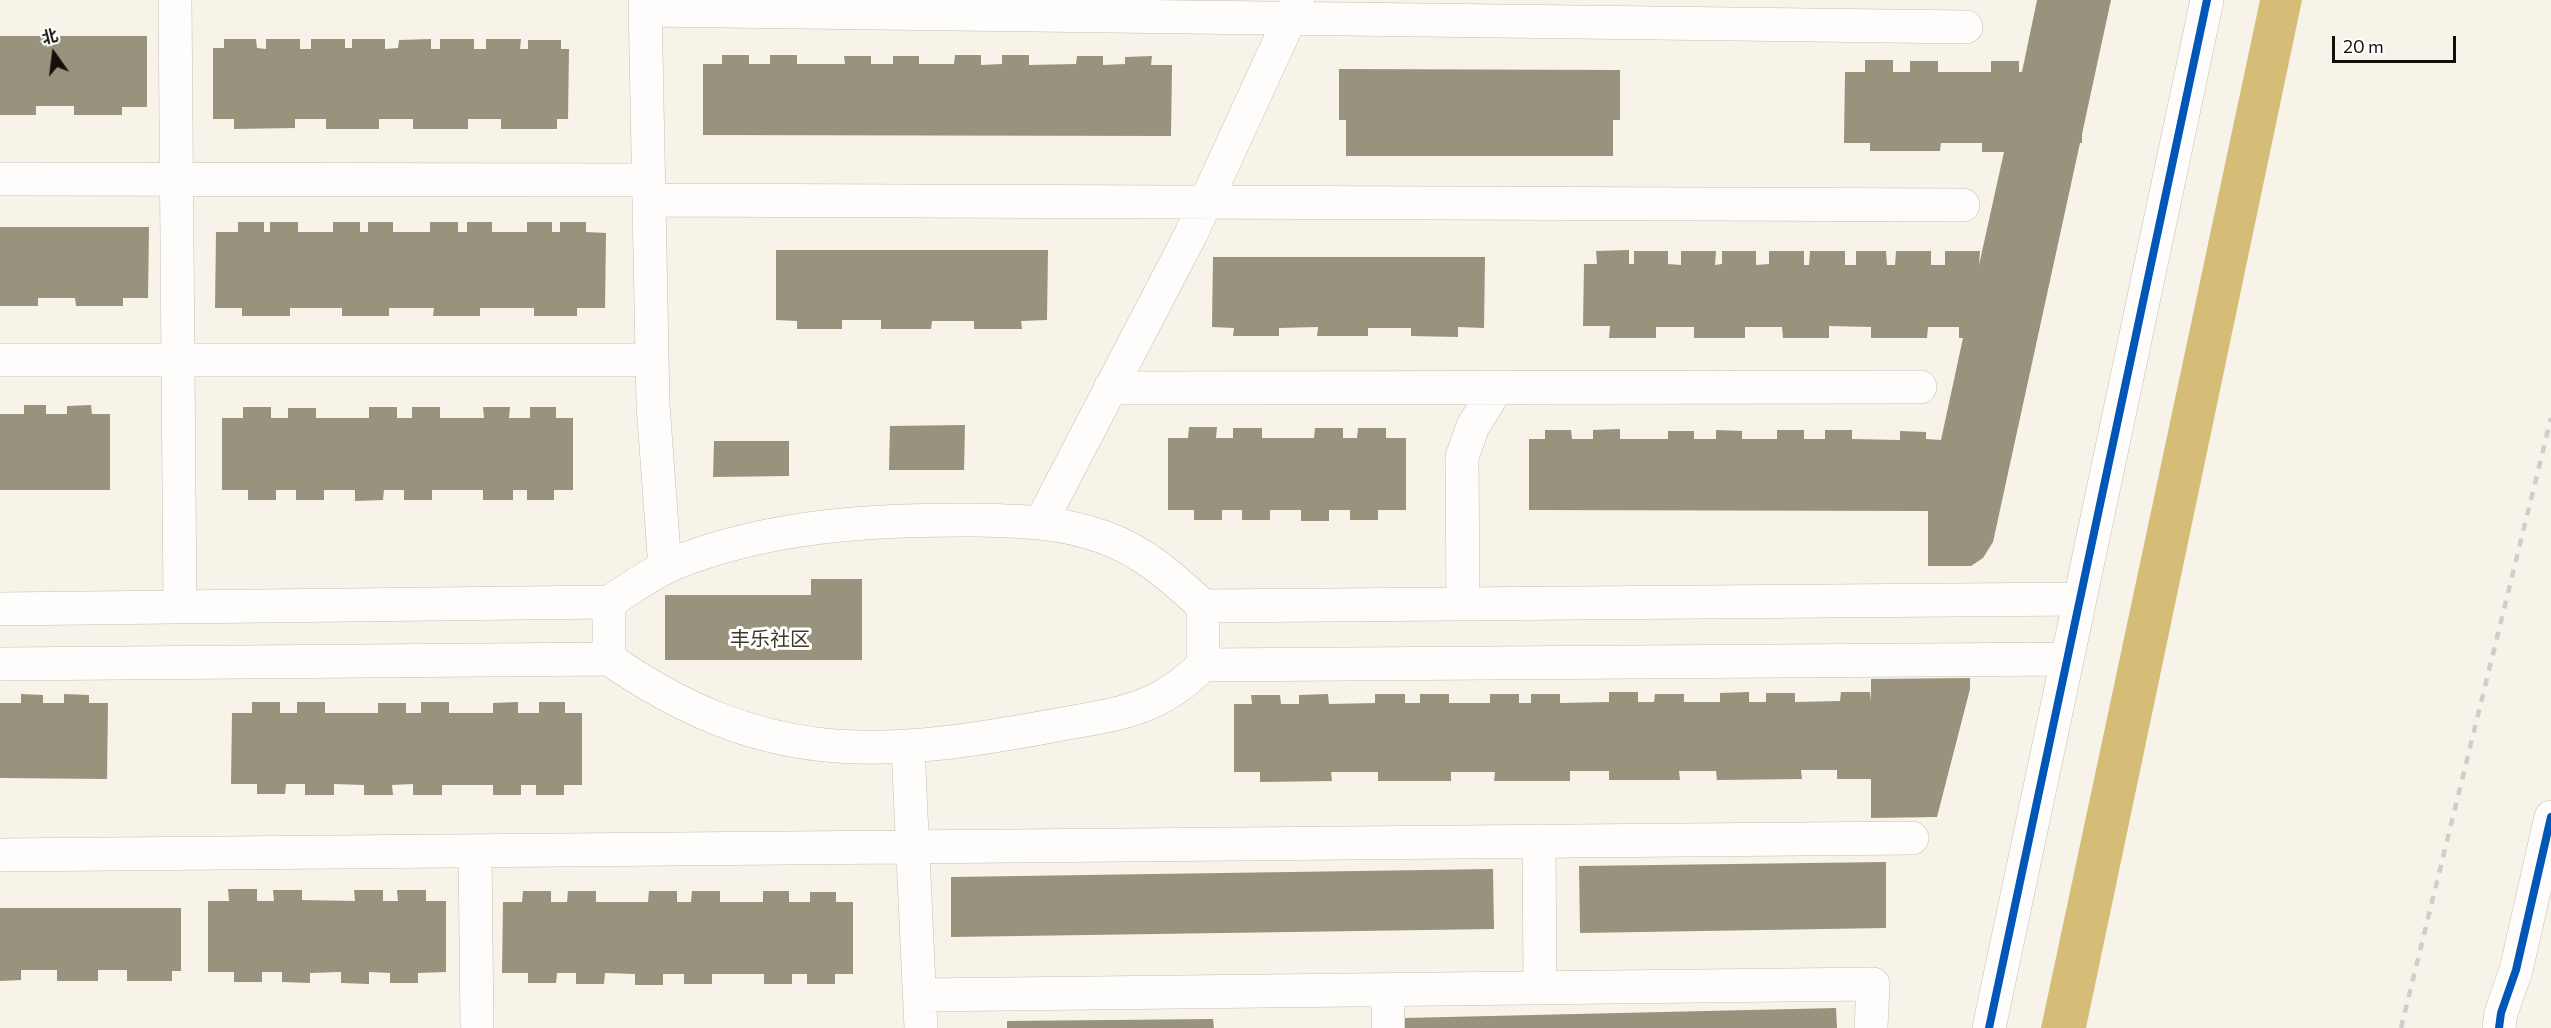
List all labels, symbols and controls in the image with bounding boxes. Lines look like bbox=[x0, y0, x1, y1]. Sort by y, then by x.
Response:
north arrow bbox=[24, 24, 84, 84]
scale bar bbox=[2335, 24, 2460, 62]
text: 北 bbox=[39, 25, 60, 47]
text: 20 m bbox=[2343, 35, 2384, 57]
district label: 丰乐社区 bbox=[730, 627, 810, 651]

